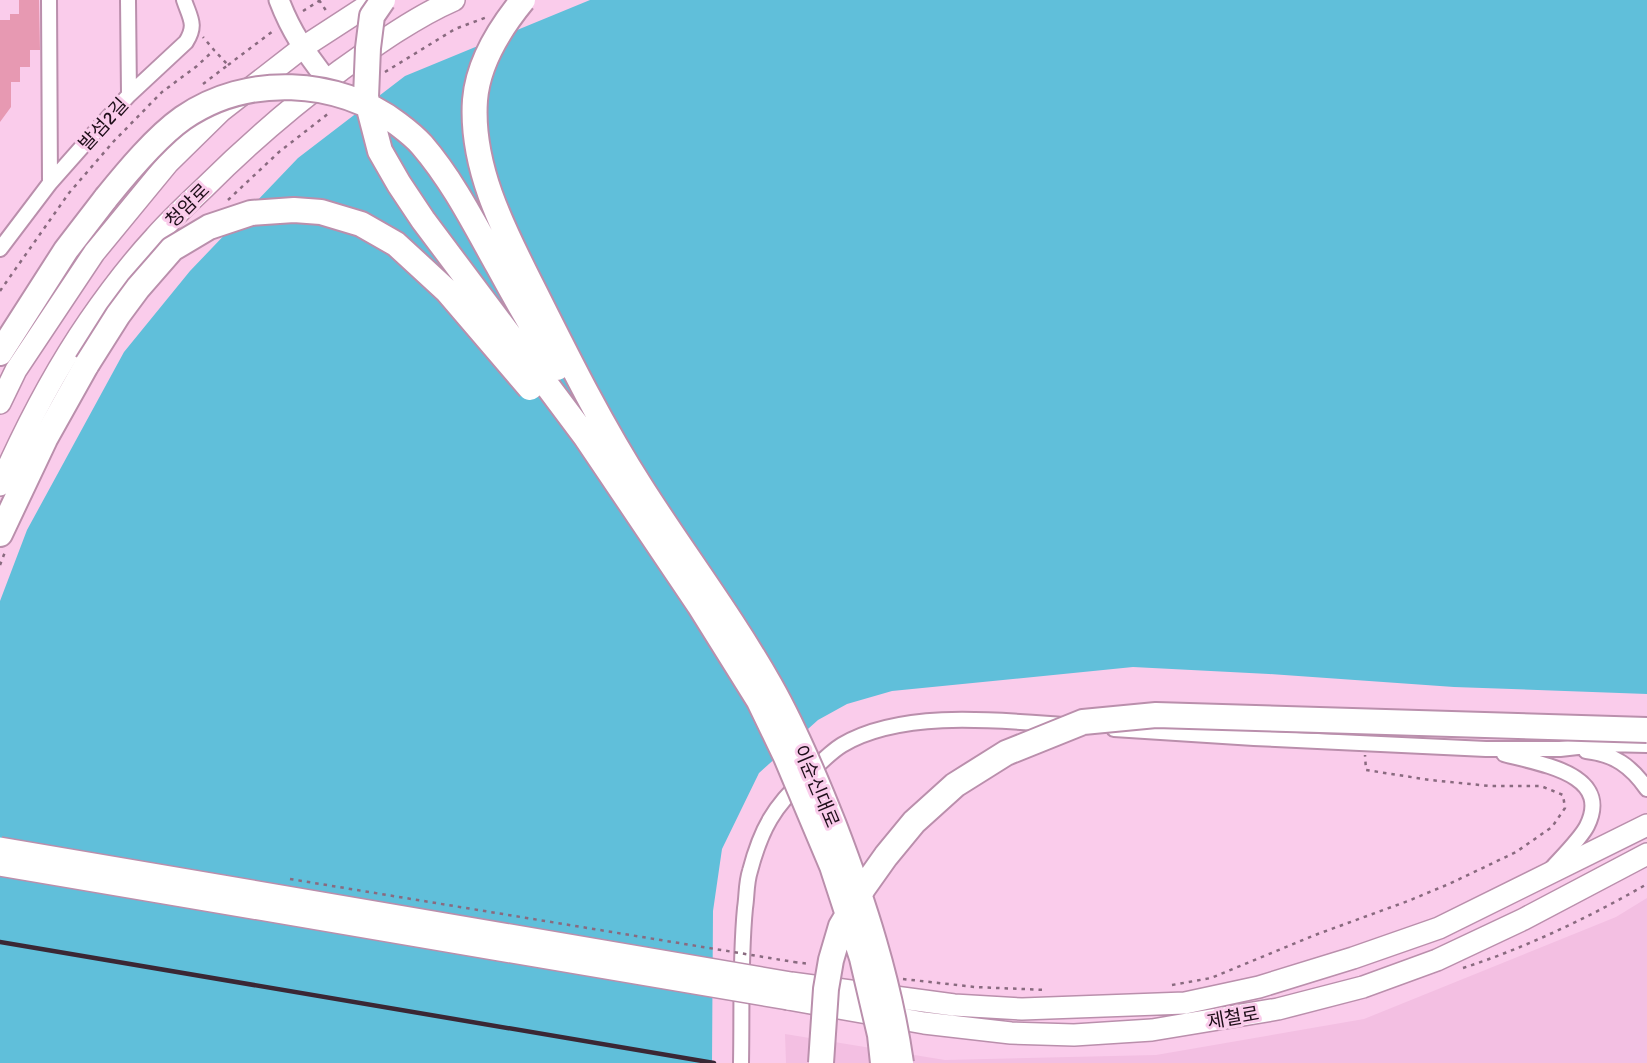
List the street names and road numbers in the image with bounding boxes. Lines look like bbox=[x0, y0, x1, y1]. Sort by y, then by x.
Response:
street label: 발섬2길 bbox=[74, 93, 134, 156]
street label: 청암로 bbox=[161, 179, 215, 233]
street label: 이순신대로 bbox=[788, 741, 844, 831]
street label: 제철로 bbox=[1205, 1002, 1261, 1034]

